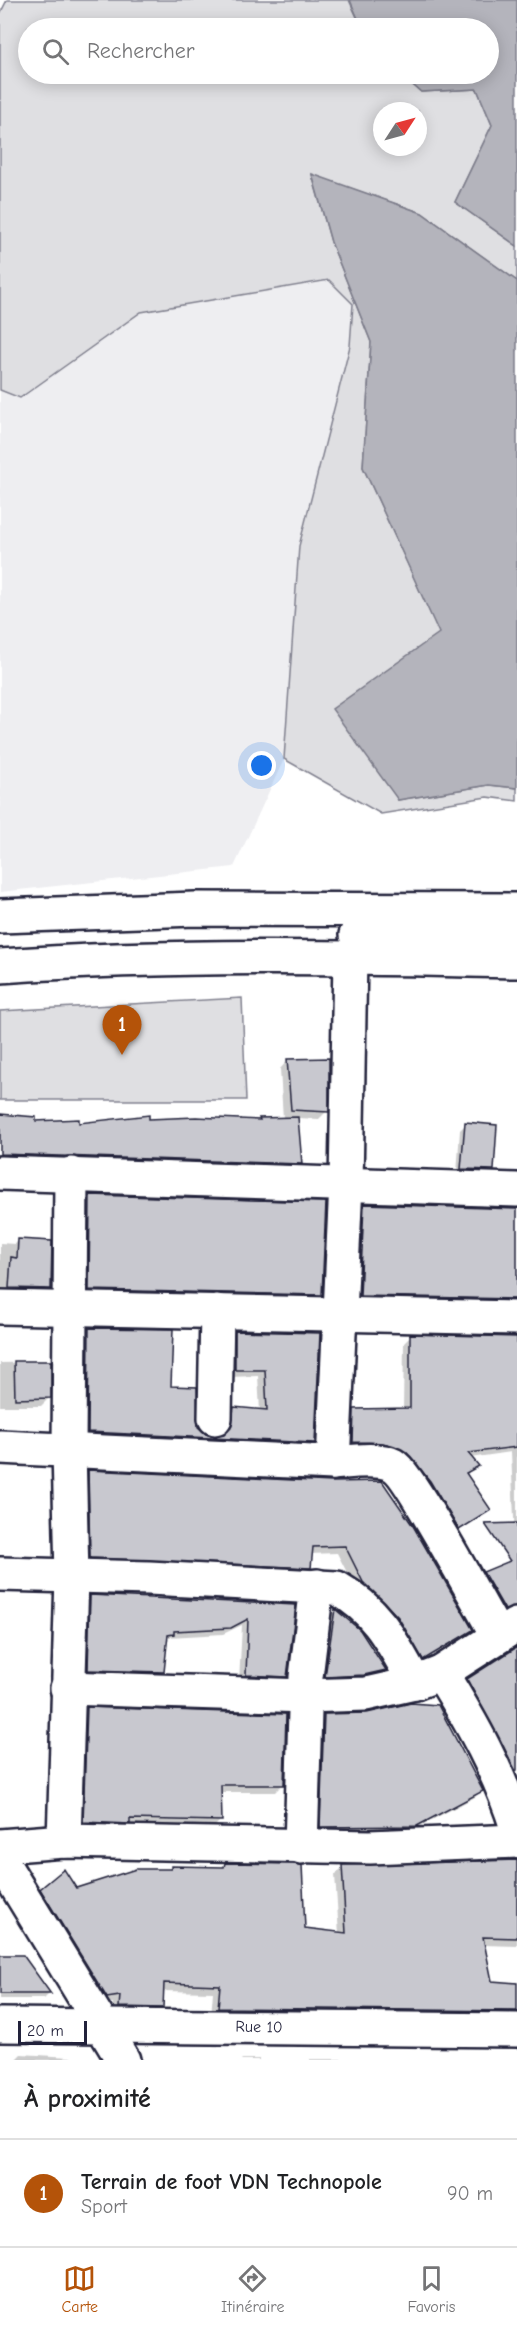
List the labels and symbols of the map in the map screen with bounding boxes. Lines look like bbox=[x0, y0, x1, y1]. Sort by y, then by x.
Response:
north arrow bbox=[373, 102, 427, 156]
your location bbox=[247, 751, 276, 780]
pin: 1 bbox=[102, 1006, 142, 1055]
scale bar bbox=[18, 2018, 87, 2046]
street label: Rue 10 bbox=[235, 2018, 283, 2036]

